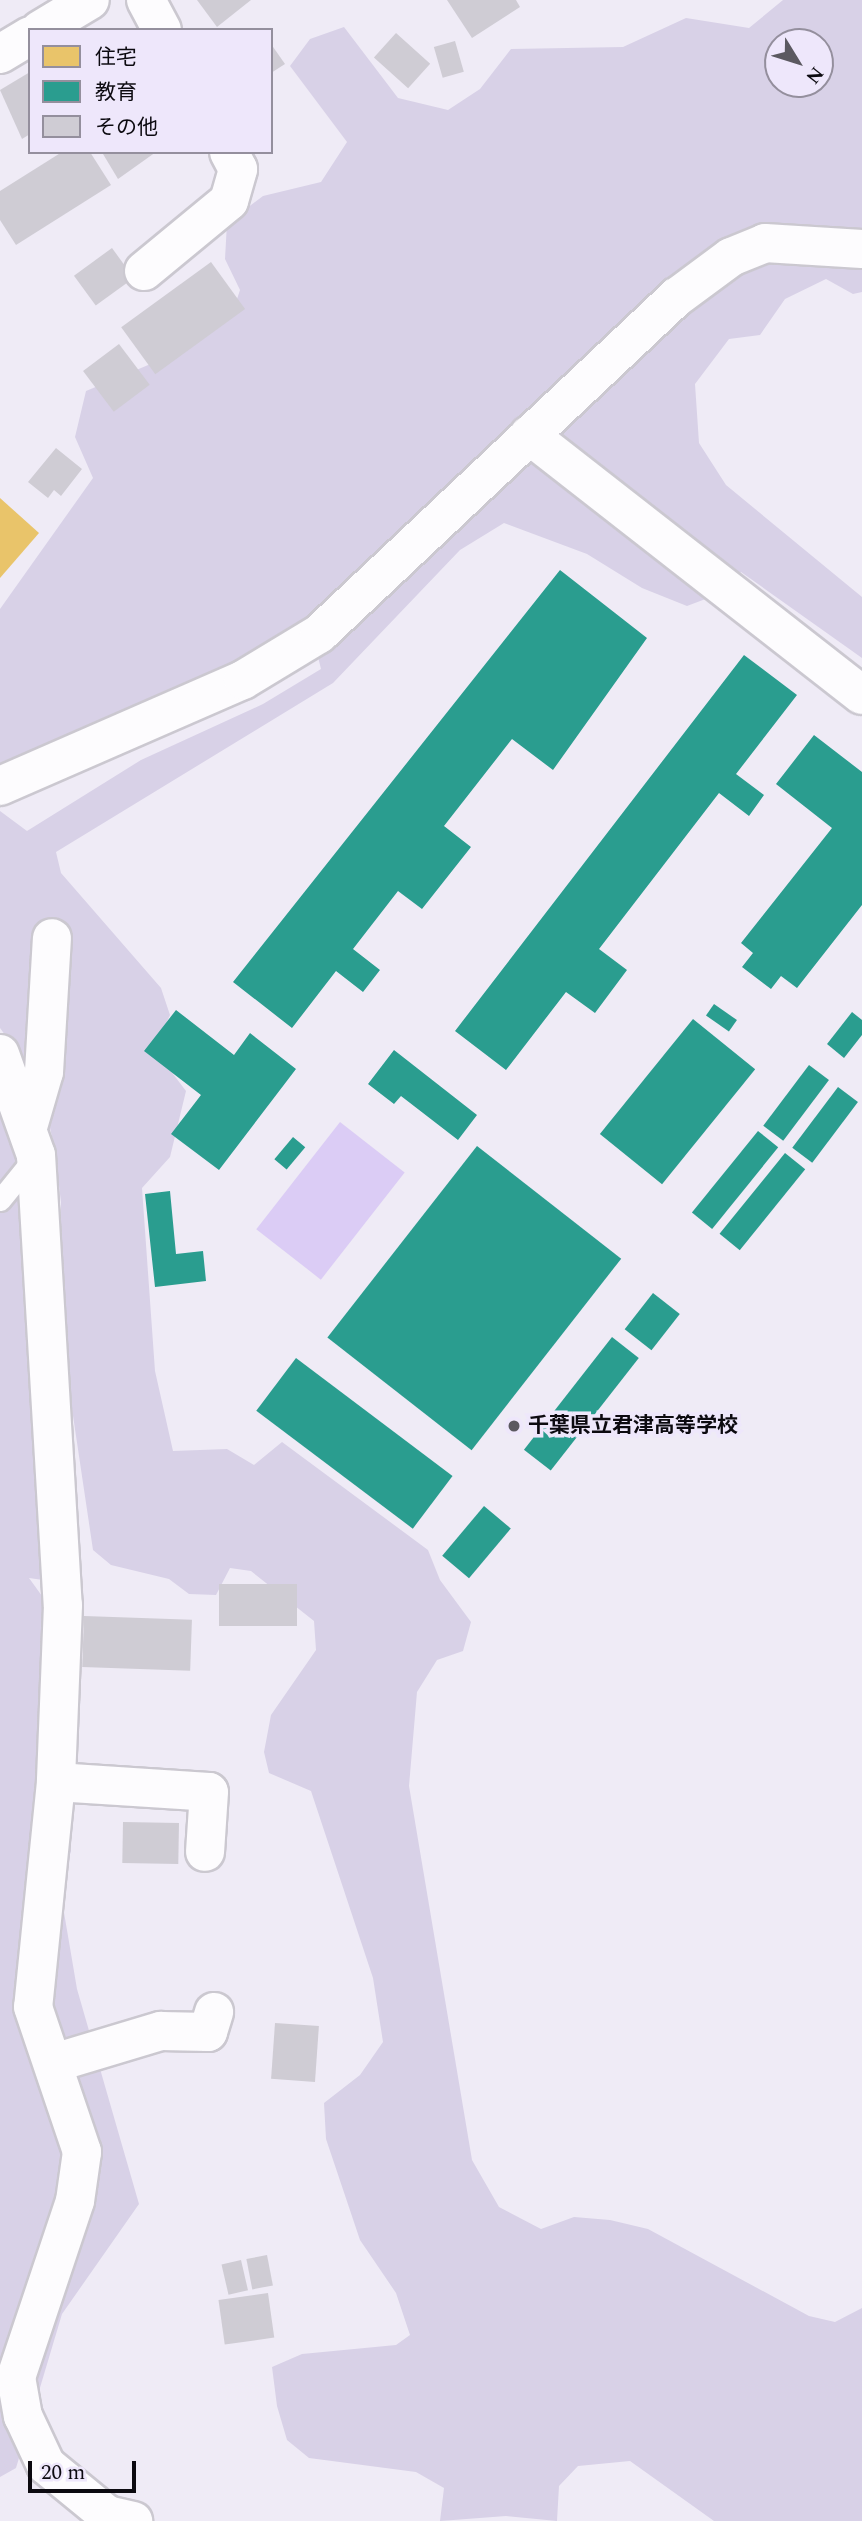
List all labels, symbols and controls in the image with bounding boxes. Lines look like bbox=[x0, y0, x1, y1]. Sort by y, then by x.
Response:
legend bbox=[28, 28, 273, 154]
north arrow bbox=[764, 28, 834, 98]
text: 住宅 bbox=[95, 42, 137, 74]
text: N bbox=[798, 60, 831, 90]
text: 教育 bbox=[95, 77, 137, 109]
text: その他 bbox=[95, 112, 158, 144]
place label: 千葉県立君津高等学校 bbox=[528, 1413, 738, 1439]
marker: 千葉県立君津高等学校 bbox=[506, 1418, 522, 1434]
scale bar bbox=[32, 2448, 140, 2492]
text: 20 m bbox=[41, 2457, 85, 2489]

